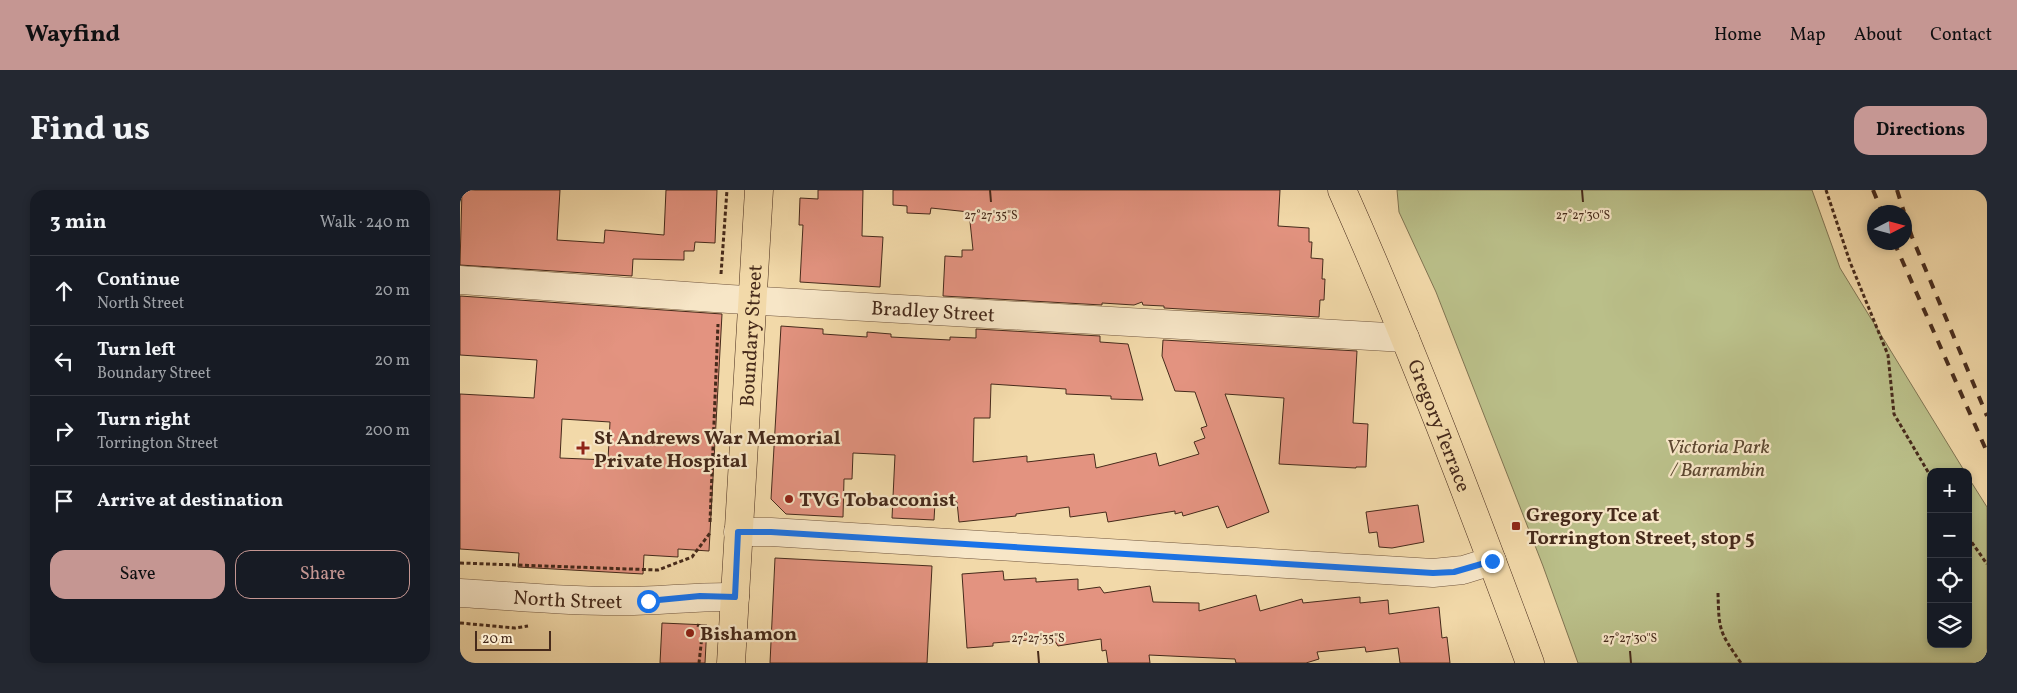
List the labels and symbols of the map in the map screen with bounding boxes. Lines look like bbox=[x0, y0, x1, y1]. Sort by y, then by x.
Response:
north arrow bbox=[1867, 205, 1912, 250]
text: 27°27'35"S bbox=[964, 208, 1018, 224]
text: 27°27'30"S bbox=[1556, 208, 1610, 224]
street label: Boundary Street bbox=[734, 264, 771, 408]
street label: Bradley Street bbox=[870, 295, 996, 330]
street label: Gregory Terrace bbox=[1399, 356, 1476, 497]
place label: St Andrews War Memorial Private Hospital bbox=[594, 425, 841, 476]
park label: Victoria Park / Barrambin bbox=[1666, 434, 1770, 485]
marker: St Andrews War Memorial Private Hospital bbox=[576, 441, 590, 455]
place label: TVG Tobacconist bbox=[799, 487, 956, 515]
marker: TVG Tobacconist bbox=[783, 493, 795, 505]
place label: Gregory Tce at Torrington Street, stop 5 bbox=[1526, 502, 1755, 553]
marker: Gregory Tce at Torrington Street, stop 5 bbox=[1510, 520, 1522, 532]
route end bbox=[1481, 550, 1504, 573]
street label: North Street bbox=[512, 585, 623, 617]
route start bbox=[637, 590, 660, 613]
place label: Bishamon bbox=[700, 621, 797, 649]
marker: Bishamon bbox=[684, 627, 696, 639]
scale bar bbox=[475, 628, 551, 651]
text: 27°27'35"S bbox=[1011, 631, 1065, 647]
text: 27°27'30"S bbox=[1603, 631, 1657, 647]

